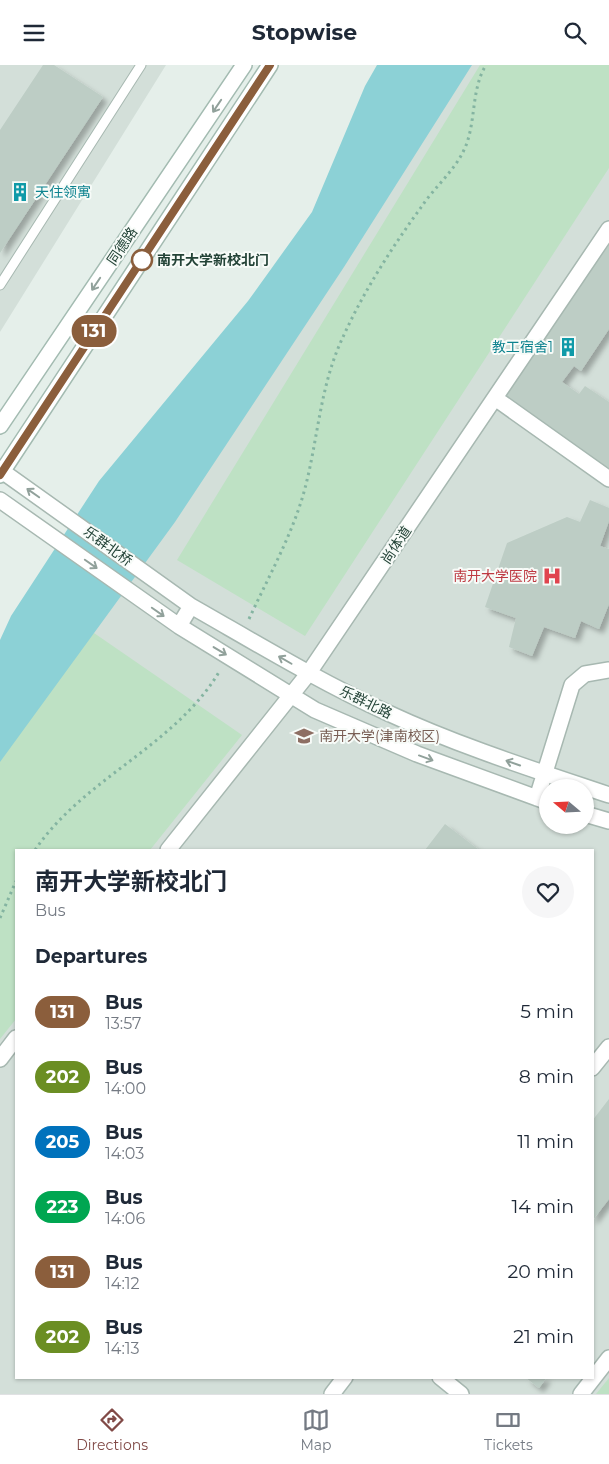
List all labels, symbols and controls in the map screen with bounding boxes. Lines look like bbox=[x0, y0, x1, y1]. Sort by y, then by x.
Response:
icon: menu bbox=[20, 19, 48, 47]
text: Stopwise bbox=[252, 19, 357, 46]
icon: search bbox=[561, 19, 589, 47]
one-way arrow bbox=[212, 98, 222, 112]
building icon: 天住领寓 bbox=[9, 181, 31, 203]
place label: 天住领寓 bbox=[35, 183, 91, 201]
street label: 同德路 bbox=[103, 224, 141, 268]
marker: 南开大学新校北门 bbox=[131, 249, 153, 271]
place label: 南开大学新校北门 bbox=[157, 251, 269, 269]
one-way arrow bbox=[91, 277, 101, 291]
line badge: 131 bbox=[65, 315, 123, 347]
text: 131 bbox=[82, 320, 106, 342]
building icon: 教工宿舍1 bbox=[557, 336, 579, 358]
place label: 教工宿舍1 bbox=[492, 338, 553, 356]
one-way arrow bbox=[26, 488, 40, 498]
street label: 乐群北桥 bbox=[80, 522, 136, 570]
street label: 尚体道 bbox=[377, 523, 415, 567]
one-way arrow bbox=[84, 559, 98, 569]
hospital icon: 南开大学医院 bbox=[541, 565, 563, 587]
place label: 南开大学医院 bbox=[453, 567, 537, 585]
one-way arrow bbox=[151, 607, 165, 617]
one-way arrow bbox=[213, 647, 227, 657]
one-way arrow bbox=[279, 655, 293, 665]
street label: 乐群北路 bbox=[337, 682, 395, 722]
school or university icon: 南开大学(津南校区) bbox=[293, 725, 315, 747]
place label: 南开大学(津南校区) bbox=[319, 727, 440, 745]
one-way arrow bbox=[418, 754, 434, 763]
one-way arrow bbox=[506, 758, 521, 767]
north arrow bbox=[539, 779, 594, 834]
map controls bbox=[539, 779, 594, 834]
button: heart bbox=[522, 866, 574, 918]
text: 南开大学新校北门 bbox=[35, 867, 227, 896]
text: Bus bbox=[35, 901, 66, 920]
text: Departures bbox=[35, 945, 147, 968]
text: Bus bbox=[105, 991, 143, 1014]
text: 5 min bbox=[520, 1000, 574, 1023]
text: 131 bbox=[50, 1001, 75, 1023]
text: 13:57 bbox=[105, 1014, 141, 1033]
text: Bus bbox=[105, 1056, 143, 1079]
text: 8 min bbox=[519, 1065, 574, 1088]
text: 202 bbox=[46, 1066, 79, 1088]
text: 14:00 bbox=[105, 1079, 146, 1098]
text: Bus bbox=[105, 1121, 143, 1144]
text: 11 min bbox=[517, 1130, 574, 1153]
text: 205 bbox=[46, 1131, 79, 1153]
text: 14:03 bbox=[105, 1144, 144, 1163]
text: Bus bbox=[105, 1186, 143, 1209]
text: 14 min bbox=[511, 1195, 574, 1218]
text: 223 bbox=[47, 1196, 78, 1218]
text: 14:06 bbox=[105, 1209, 145, 1228]
text: Bus bbox=[105, 1251, 143, 1274]
text: 20 min bbox=[508, 1260, 574, 1283]
text: 131 bbox=[50, 1261, 75, 1283]
text: 14:12 bbox=[105, 1274, 140, 1293]
text: Bus bbox=[105, 1316, 143, 1339]
text: 21 min bbox=[513, 1325, 574, 1348]
text: 202 bbox=[46, 1326, 79, 1348]
text: 14:13 bbox=[105, 1339, 140, 1358]
tab: Directions bbox=[76, 1406, 148, 1454]
tab: Map bbox=[300, 1406, 332, 1454]
tab: Tickets bbox=[484, 1406, 533, 1454]

